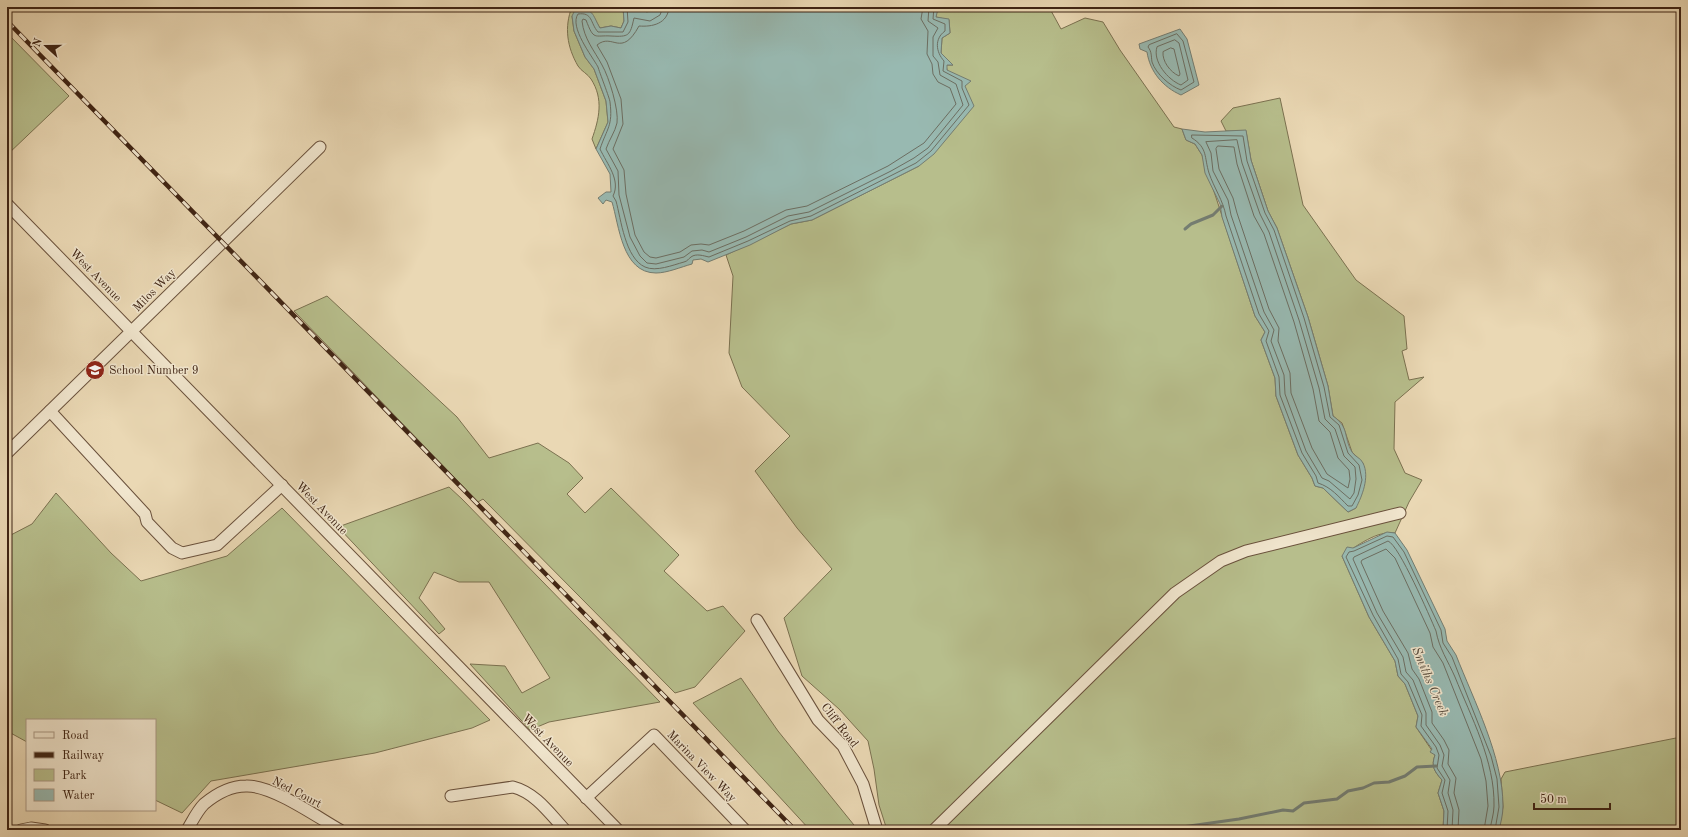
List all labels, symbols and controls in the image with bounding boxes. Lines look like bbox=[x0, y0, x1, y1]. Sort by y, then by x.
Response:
north arrow bbox=[26, 26, 66, 66]
text: N bbox=[31, 37, 45, 49]
street label: West Avenue bbox=[67, 247, 124, 305]
street label: Milos Way bbox=[131, 267, 179, 314]
school or university icon: School Number 9 bbox=[84, 359, 106, 381]
place label: School Number 9 bbox=[109, 365, 199, 377]
street label: West Avenue bbox=[293, 480, 350, 538]
water label: Smiths Creek bbox=[1409, 645, 1450, 718]
street label: Cliff Road bbox=[818, 701, 860, 750]
street label: West Avenue bbox=[519, 712, 576, 770]
legend bbox=[26, 719, 156, 811]
street label: Marina View Way bbox=[664, 729, 739, 805]
text: Road bbox=[62, 730, 89, 742]
text: Railway bbox=[62, 750, 105, 762]
text: Park bbox=[62, 770, 87, 782]
street label: Ned Court bbox=[270, 775, 323, 810]
scale bar bbox=[1534, 785, 1610, 811]
text: Water bbox=[62, 790, 95, 802]
text: 50 m bbox=[1540, 793, 1567, 806]

